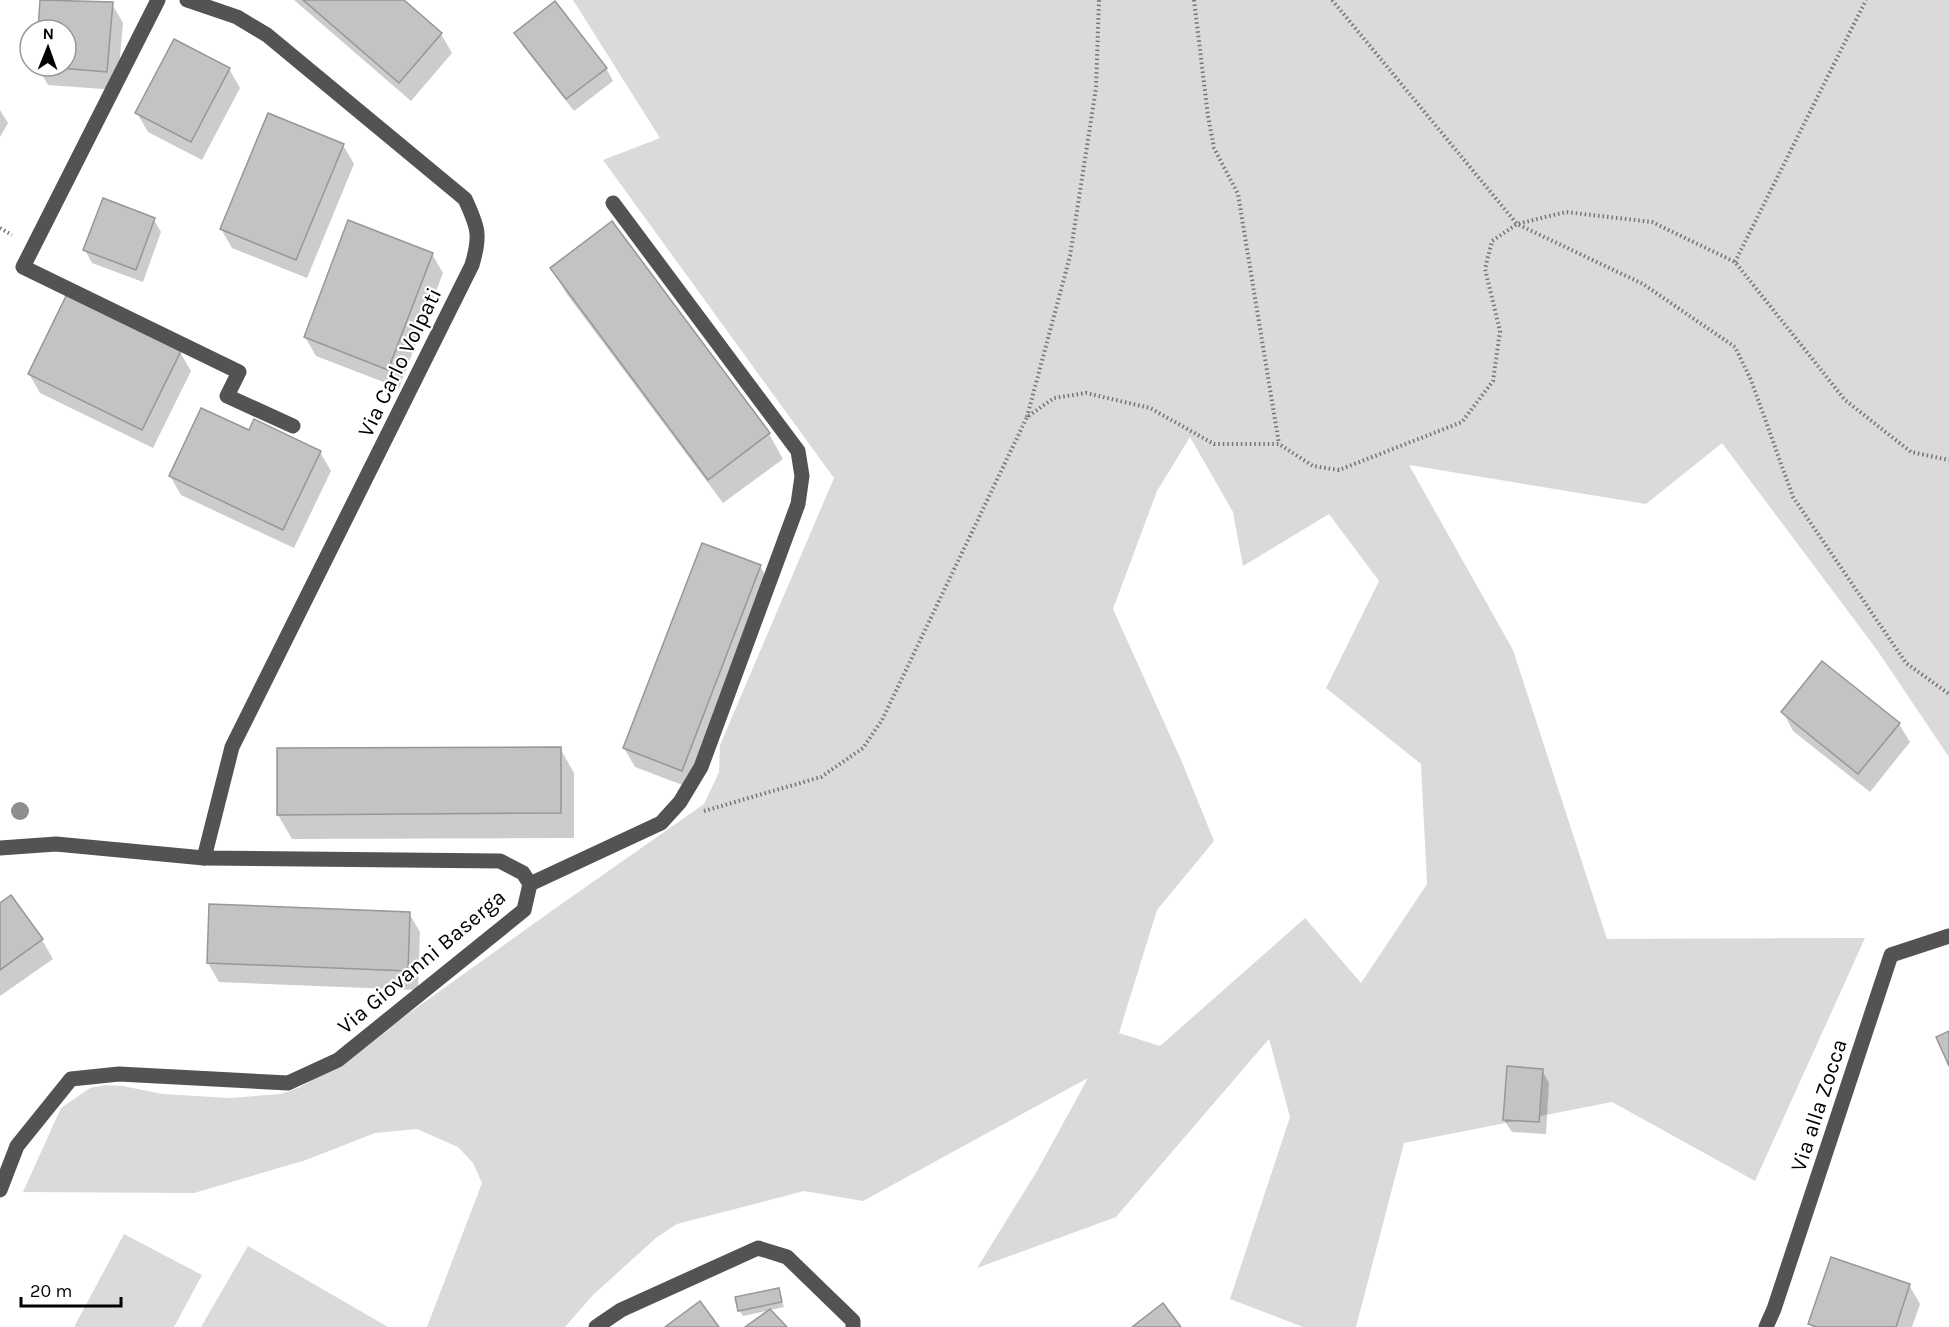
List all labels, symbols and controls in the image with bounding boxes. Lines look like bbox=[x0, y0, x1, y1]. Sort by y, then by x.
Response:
north arrow bbox=[18, 18, 78, 78]
text: N bbox=[42, 24, 54, 43]
street label: Via Carlo Volpati bbox=[353, 284, 447, 441]
street label: Via Giovanni Baserga bbox=[332, 884, 511, 1040]
street label: Via alla Zocca bbox=[1785, 1036, 1853, 1175]
scale bar bbox=[21, 1270, 122, 1308]
text: 20 m bbox=[30, 1280, 72, 1302]

